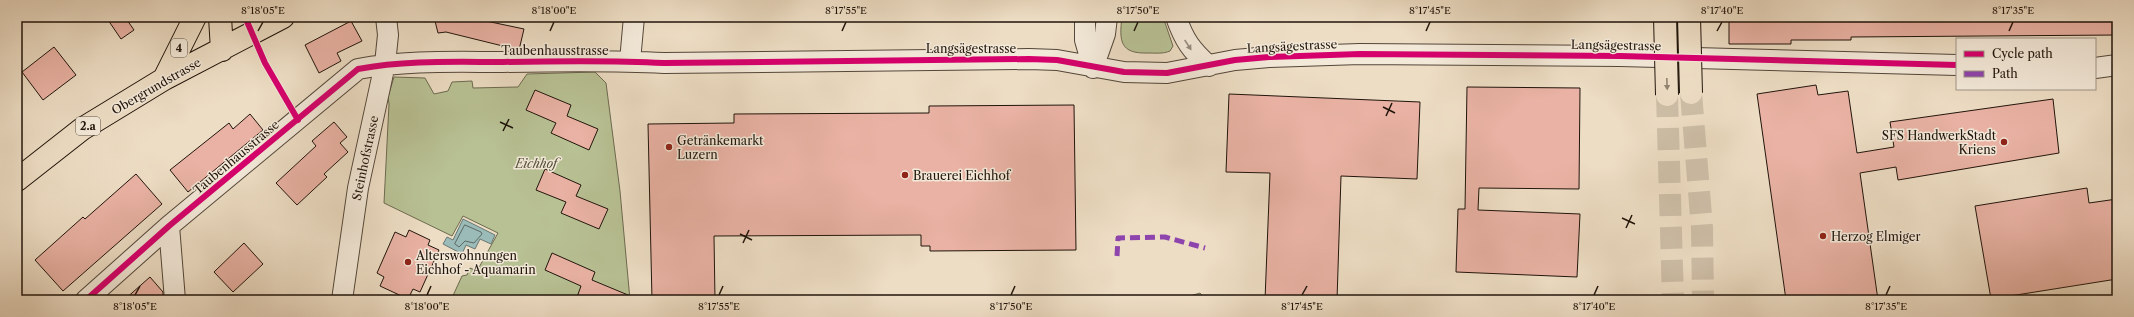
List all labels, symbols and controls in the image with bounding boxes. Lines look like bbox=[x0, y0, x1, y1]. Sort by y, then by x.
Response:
text: 8°18'05"E bbox=[241, 4, 285, 17]
text: 8°18'00"E bbox=[532, 4, 576, 17]
text: 8°17'55"E bbox=[825, 4, 867, 17]
text: 8°17'50"E bbox=[1117, 4, 1160, 17]
text: 8°17'45"E bbox=[1409, 4, 1451, 17]
text: 8°17'40"E bbox=[1701, 4, 1743, 17]
text: 8°17'35"E bbox=[1992, 4, 2034, 17]
street label: Langsägestrasse bbox=[1246, 36, 1338, 56]
street label: Langsägestrasse bbox=[1571, 37, 1662, 53]
legend bbox=[1956, 38, 2096, 90]
road number: 4 bbox=[171, 39, 187, 57]
one-way arrow bbox=[1184, 39, 1192, 50]
street label: Langsägestrasse bbox=[926, 41, 1017, 56]
street label: Taubenhausstrasse bbox=[501, 43, 609, 58]
text: Cycle path bbox=[1992, 46, 2053, 61]
street label: Obergrundstrasse bbox=[109, 54, 203, 118]
text: Path bbox=[1992, 66, 2018, 81]
one-way arrow bbox=[1663, 78, 1670, 90]
street label: Steinhofstrasse bbox=[349, 114, 381, 202]
road number: 2.a bbox=[76, 117, 100, 135]
street label: Taubenhausstrasse bbox=[190, 117, 282, 197]
place label: SFS HandwerkStadt Kriens bbox=[1882, 128, 1997, 157]
place label: Getränkemarkt Luzern bbox=[677, 133, 764, 162]
marker: SFS HandwerkStadt Kriens bbox=[1999, 137, 2009, 147]
marker: Getränkemarkt Luzern bbox=[664, 142, 674, 152]
park label: Eichhof bbox=[514, 156, 561, 171]
place label: Brauerei Eichhof bbox=[913, 168, 1012, 183]
marker: Brauerei Eichhof bbox=[900, 170, 910, 180]
place label: Herzog Elmiger bbox=[1831, 229, 1921, 244]
marker: Herzog Elmiger bbox=[1818, 231, 1828, 241]
place label: Alterswohnungen Eichhof - Aquamarin bbox=[415, 248, 536, 277]
marker: Alterswohnungen Eichhof - Aquamarin bbox=[403, 257, 413, 267]
text: 8°18'05"E bbox=[113, 300, 157, 313]
text: 8°18'00"E bbox=[405, 300, 449, 313]
text: 8°17'55"E bbox=[698, 300, 740, 313]
text: 8°17'50"E bbox=[990, 300, 1033, 313]
text: 8°17'45"E bbox=[1281, 300, 1323, 313]
text: 8°17'40"E bbox=[1573, 300, 1615, 313]
text: 8°17'35"E bbox=[1865, 300, 1907, 313]

